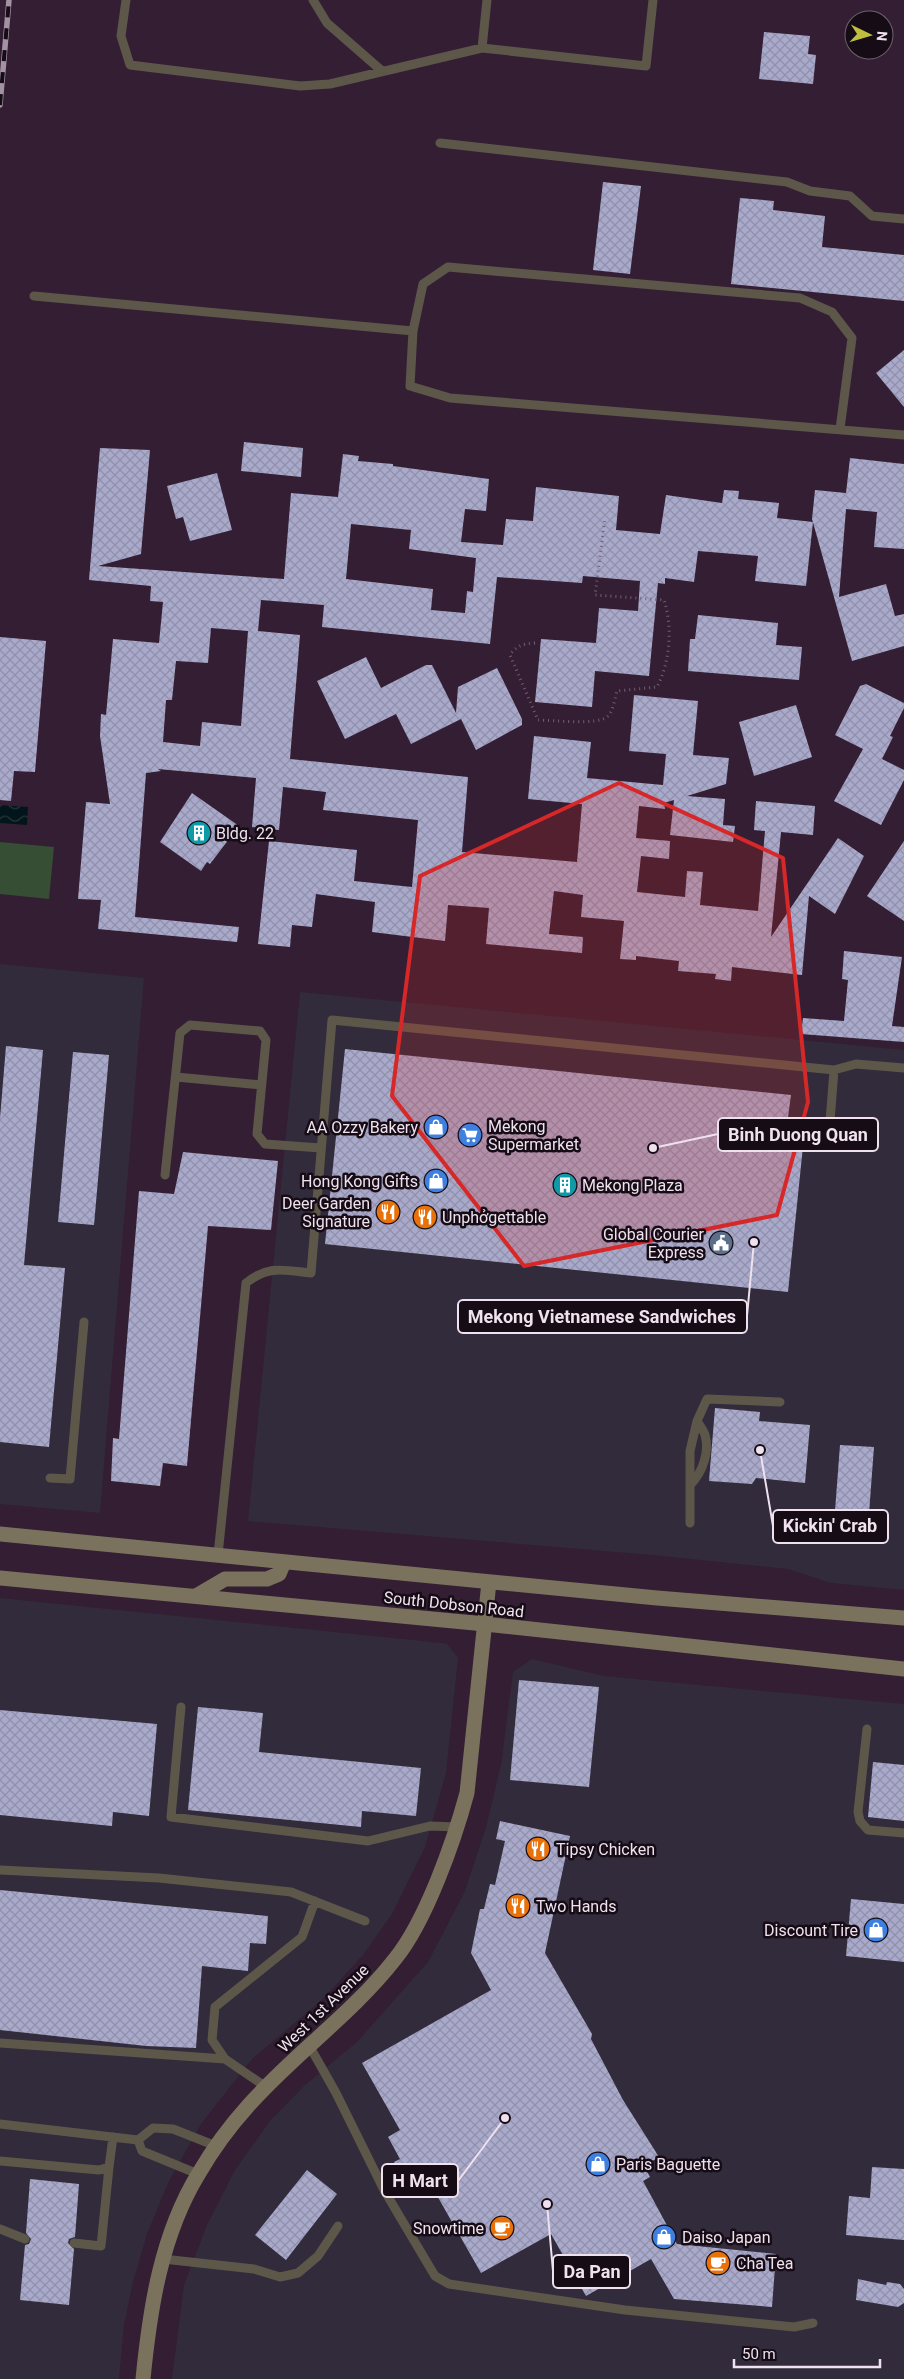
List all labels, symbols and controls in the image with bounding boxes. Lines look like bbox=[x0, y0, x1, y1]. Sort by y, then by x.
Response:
north arrow bbox=[844, 10, 894, 60]
text: N bbox=[874, 31, 890, 42]
building icon: Bldg. 22 bbox=[186, 820, 212, 846]
place label: Bldg. 22 bbox=[216, 824, 274, 843]
shop icon: AA Ozzy Bakery bbox=[423, 1114, 449, 1140]
place label: Mekong Supermarket bbox=[488, 1117, 579, 1154]
place label: AA Ozzy Bakery bbox=[306, 1118, 418, 1137]
callout: Binh Duong Quan bbox=[718, 1118, 878, 1151]
supermarket icon: Mekong Supermarket bbox=[457, 1122, 483, 1148]
text: Binh Duong Quan bbox=[728, 1124, 868, 1145]
shop icon: Hong Kong Gifts bbox=[423, 1168, 449, 1194]
place label: Hong Kong Gifts bbox=[301, 1172, 418, 1191]
building icon: Mekong Plaza bbox=[552, 1172, 578, 1198]
place label: Mekong Plaza bbox=[582, 1176, 683, 1195]
place label: Deer Garden Signature bbox=[282, 1194, 370, 1231]
restaurant icon: Deer Garden Signature bbox=[375, 1199, 401, 1225]
restaurant icon: Unphởgettable bbox=[412, 1204, 438, 1230]
place label: Unphởgettable bbox=[442, 1208, 546, 1227]
place label: Global Courier Express bbox=[603, 1225, 705, 1262]
public building icon: Global Courier Express bbox=[708, 1230, 734, 1256]
callout: Mekong Vietnamese Sandwiches bbox=[458, 1300, 747, 1333]
text: Mekong Vietnamese Sandwiches bbox=[468, 1306, 736, 1327]
callout: Kickin' Crab bbox=[773, 1510, 888, 1543]
text: Kickin' Crab bbox=[783, 1515, 877, 1536]
street label: South Dobson Road bbox=[383, 1588, 525, 1621]
restaurant icon: Tipsy Chicken bbox=[525, 1836, 551, 1862]
place label: Tipsy Chicken bbox=[556, 1840, 655, 1859]
restaurant icon: Two Hands bbox=[505, 1893, 531, 1919]
place label: Two Hands bbox=[536, 1897, 616, 1916]
shop icon: Discount Tire bbox=[863, 1917, 889, 1943]
place label: Discount Tire bbox=[764, 1921, 858, 1940]
street label: West 1st Avenue bbox=[274, 1960, 373, 2056]
shop icon: Paris Baguette bbox=[585, 2151, 611, 2177]
place label: Paris Baguette bbox=[616, 2155, 720, 2174]
callout: H Mart bbox=[382, 2164, 458, 2197]
text: H Mart bbox=[392, 2170, 448, 2191]
cafe icon: Snowtime bbox=[489, 2215, 515, 2241]
place label: Snowtime bbox=[413, 2219, 484, 2238]
shop icon: Daiso Japan bbox=[651, 2224, 677, 2250]
place label: Daiso Japan bbox=[682, 2228, 771, 2247]
cafe icon: Cha Tea bbox=[705, 2250, 731, 2276]
place label: Cha Tea bbox=[736, 2254, 794, 2273]
callout: Da Pan bbox=[553, 2255, 630, 2288]
text: Da Pan bbox=[563, 2261, 621, 2282]
scale bar bbox=[734, 2336, 880, 2368]
text: 50 m bbox=[742, 2345, 776, 2363]

